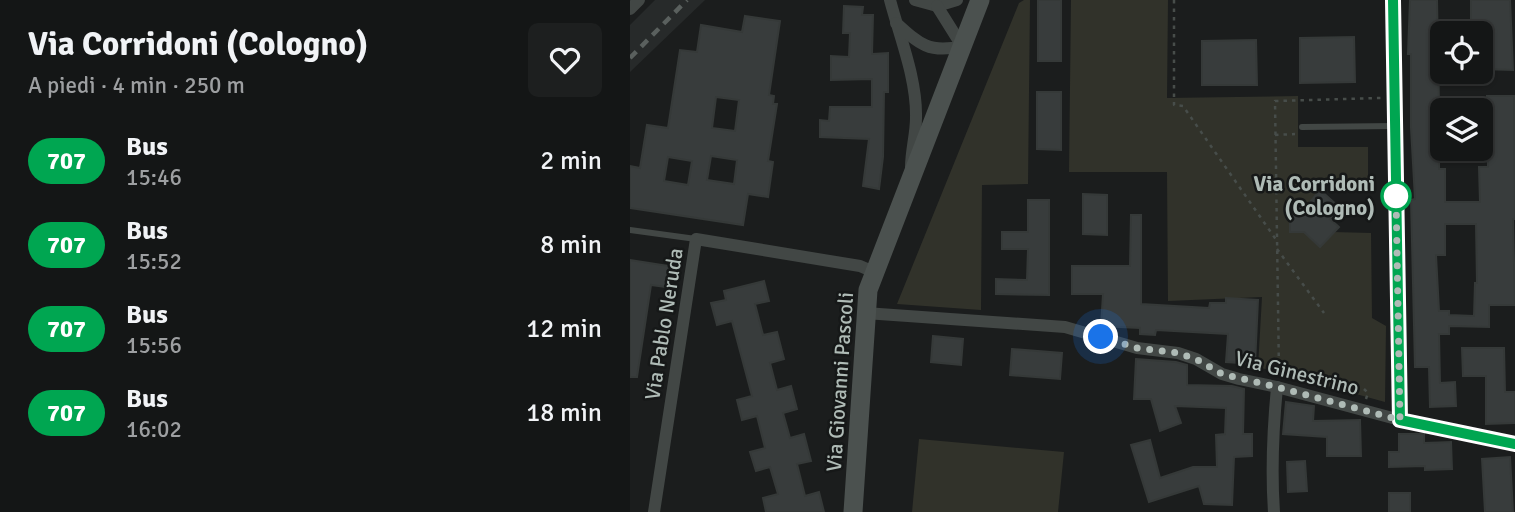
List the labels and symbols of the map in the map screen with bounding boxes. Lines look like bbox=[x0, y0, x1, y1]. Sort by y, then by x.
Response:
place label: Via Corridoni (Cologno) bbox=[1254, 171, 1375, 221]
marker: Via Corridoni (Cologno) bbox=[1381, 181, 1411, 211]
street label: Via Pablo Neruda bbox=[639, 246, 689, 402]
street label: Via Giovanni Pascoli bbox=[821, 291, 859, 473]
your location bbox=[1083, 319, 1118, 354]
street label: Via Ginestrino bbox=[1232, 345, 1362, 401]

